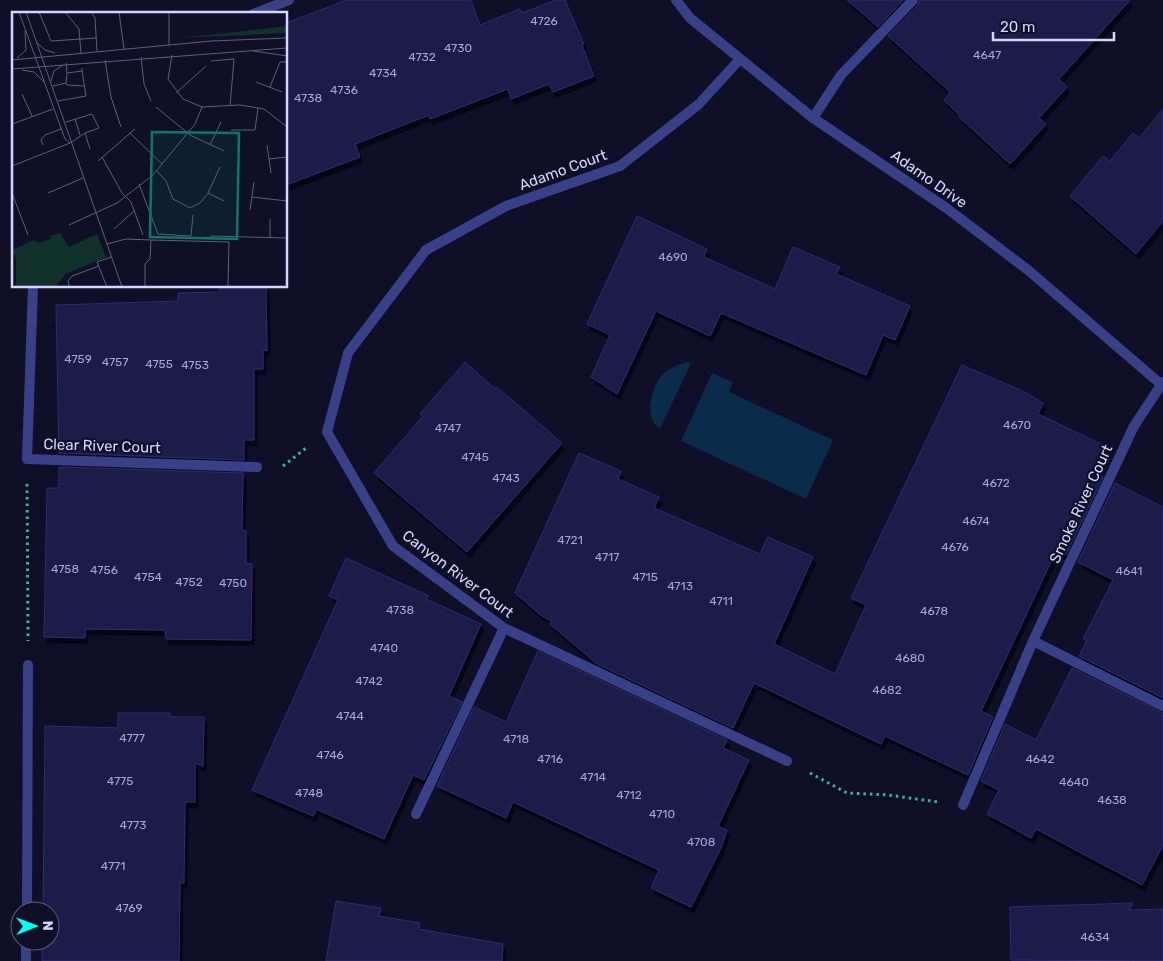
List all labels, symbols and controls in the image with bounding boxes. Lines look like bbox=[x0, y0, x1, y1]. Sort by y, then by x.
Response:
scale bar bbox=[993, 10, 1114, 42]
inset map bbox=[12, 12, 288, 288]
house number: 4726 bbox=[530, 14, 558, 28]
text: 20 m bbox=[1000, 18, 1035, 36]
house number: 4730 bbox=[444, 41, 472, 55]
house number: 4647 bbox=[973, 48, 1001, 62]
house number: 4732 bbox=[408, 50, 436, 64]
house number: 4734 bbox=[369, 66, 398, 80]
house number: 4736 bbox=[330, 83, 358, 97]
house number: 4738 bbox=[294, 91, 322, 105]
street label: Adamo Court bbox=[517, 146, 609, 194]
street label: Adamo Drive bbox=[887, 146, 971, 212]
house number: 4690 bbox=[658, 250, 688, 264]
house number: 4759 bbox=[64, 352, 92, 366]
house number: 4757 bbox=[102, 355, 128, 369]
house number: 4755 bbox=[145, 357, 173, 371]
house number: 4753 bbox=[181, 358, 209, 372]
house number: 4670 bbox=[1003, 418, 1031, 432]
house number: 4747 bbox=[435, 421, 461, 435]
street label: Clear River Court bbox=[43, 435, 161, 457]
street label: Smoke River Court bbox=[1046, 442, 1116, 566]
house number: 4745 bbox=[461, 450, 489, 464]
house number: 4743 bbox=[492, 471, 520, 485]
house number: 4672 bbox=[982, 476, 1010, 490]
house number: 4674 bbox=[962, 514, 990, 528]
street label: Canyon River Court bbox=[399, 526, 517, 622]
house number: 4721 bbox=[557, 533, 583, 547]
house number: 4676 bbox=[941, 540, 969, 554]
house number: 4717 bbox=[595, 550, 619, 564]
house number: 4758 bbox=[51, 562, 79, 576]
house number: 4756 bbox=[90, 563, 118, 577]
house number: 4641 bbox=[1115, 564, 1143, 578]
house number: 4754 bbox=[134, 570, 163, 584]
house number: 4715 bbox=[632, 570, 658, 584]
house number: 4752 bbox=[175, 575, 203, 589]
house number: 4750 bbox=[219, 576, 247, 590]
house number: 4713 bbox=[667, 579, 693, 593]
house number: 4711 bbox=[709, 594, 733, 608]
house number: 4738 bbox=[386, 603, 414, 617]
house number: 4678 bbox=[920, 604, 948, 618]
house number: 4740 bbox=[370, 641, 398, 655]
house number: 4680 bbox=[895, 651, 925, 665]
house number: 4742 bbox=[355, 674, 383, 688]
house number: 4682 bbox=[872, 683, 902, 697]
house number: 4744 bbox=[336, 709, 364, 723]
house number: 4777 bbox=[119, 731, 145, 745]
house number: 4718 bbox=[503, 732, 529, 746]
house number: 4746 bbox=[316, 748, 344, 762]
house number: 4716 bbox=[537, 752, 563, 766]
house number: 4642 bbox=[1025, 752, 1055, 766]
house number: 4714 bbox=[580, 770, 607, 784]
house number: 4775 bbox=[107, 774, 133, 788]
house number: 4640 bbox=[1059, 775, 1089, 789]
house number: 4748 bbox=[295, 786, 323, 800]
house number: 4712 bbox=[616, 788, 642, 802]
house number: 4638 bbox=[1097, 793, 1127, 807]
house number: 4710 bbox=[649, 807, 675, 821]
house number: 4773 bbox=[120, 818, 146, 832]
house number: 4708 bbox=[687, 835, 715, 849]
house number: 4771 bbox=[101, 859, 125, 873]
north arrow bbox=[10, 901, 60, 951]
house number: 4769 bbox=[115, 901, 143, 915]
text: N bbox=[39, 921, 56, 931]
house number: 4634 bbox=[1080, 930, 1110, 944]

